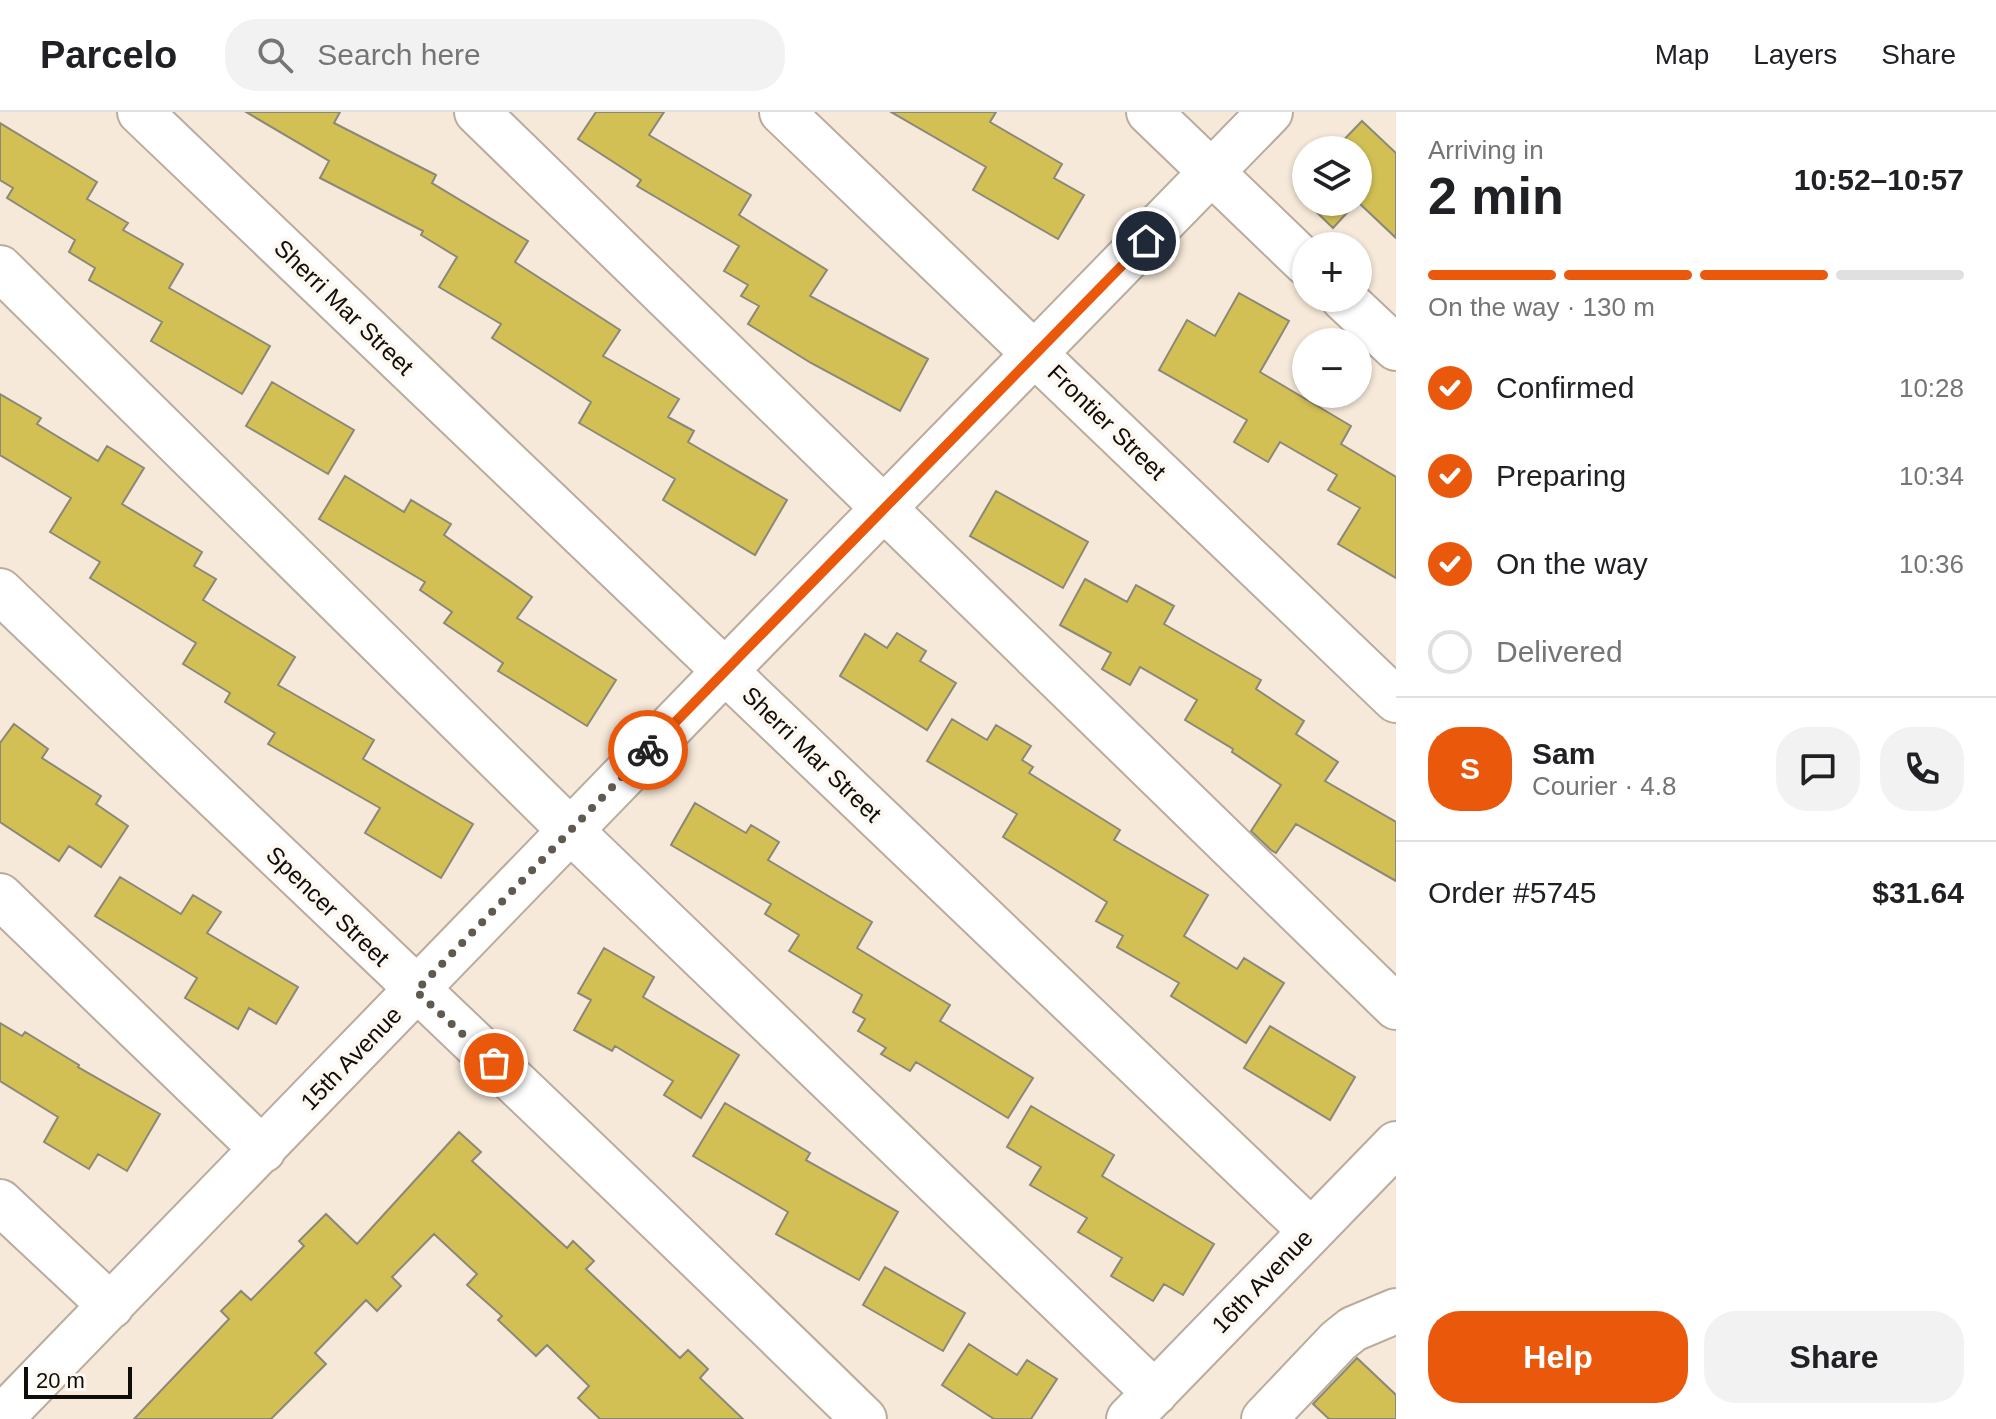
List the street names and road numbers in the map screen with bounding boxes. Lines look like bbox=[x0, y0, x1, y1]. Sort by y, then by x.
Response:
street label: Sherri Mar Street bbox=[269, 234, 419, 380]
street label: Frontier Street bbox=[1042, 359, 1172, 485]
street label: Sherri Mar Street bbox=[737, 681, 887, 827]
street label: Spencer Street bbox=[261, 841, 395, 972]
street label: 15th Avenue bbox=[295, 1001, 407, 1115]
street label: 16th Avenue bbox=[1206, 1224, 1318, 1338]

